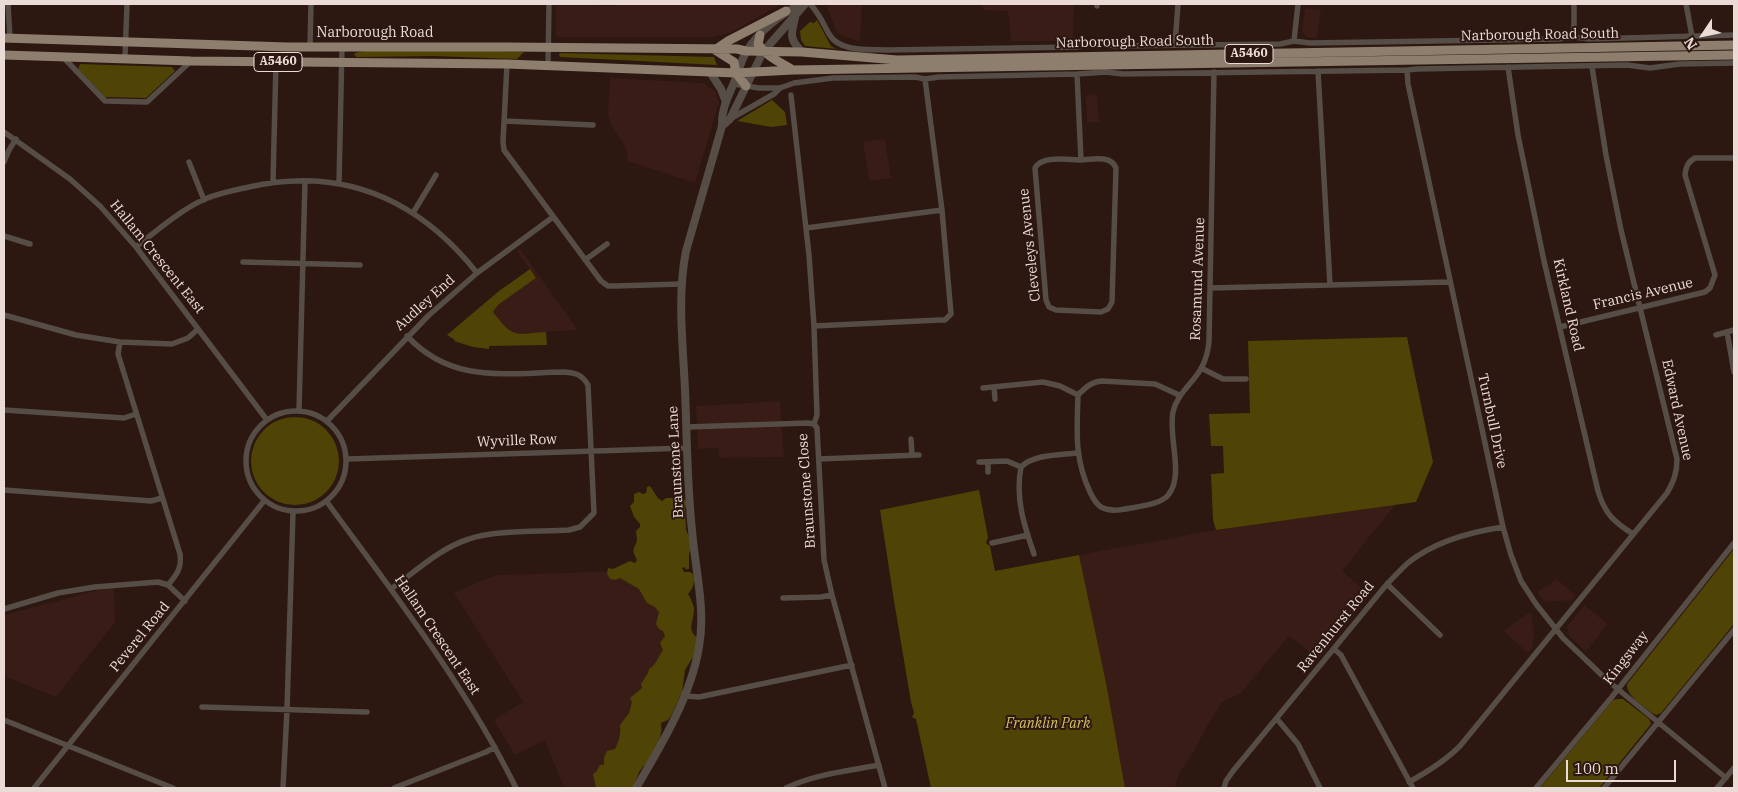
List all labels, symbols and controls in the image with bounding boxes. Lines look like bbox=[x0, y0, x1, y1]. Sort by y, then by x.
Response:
north arrow bbox=[1678, 10, 1728, 60]
street label: Narborough Road bbox=[317, 25, 433, 41]
street label: Narborough Road South bbox=[1461, 25, 1619, 45]
street label: Narborough Road South bbox=[1056, 32, 1214, 52]
text: N bbox=[1680, 34, 1701, 53]
road number: A5460 bbox=[1225, 44, 1273, 64]
road number: A5460 bbox=[254, 52, 302, 72]
street label: Cleveleys Avenue bbox=[1016, 187, 1044, 303]
street label: Hallam Crescent East bbox=[106, 197, 208, 317]
street label: Rosamund Avenue bbox=[1187, 217, 1209, 341]
street label: Kirkland Road bbox=[1549, 257, 1587, 353]
street label: Audley End bbox=[391, 272, 459, 334]
street label: Francis Avenue bbox=[1591, 274, 1695, 314]
street label: Edward Avenue bbox=[1658, 358, 1696, 462]
street label: Turnbull Drive bbox=[1474, 372, 1510, 470]
street label: Braunstone Lane bbox=[665, 405, 687, 519]
street label: Wyville Row bbox=[477, 431, 557, 451]
street label: Braunstone Close bbox=[795, 433, 819, 549]
street label: Hallam Crescent East bbox=[391, 572, 483, 698]
street label: Ravenhurst Road bbox=[1294, 578, 1378, 676]
street label: Peverel Road bbox=[107, 599, 173, 675]
street label: Kingsway bbox=[1600, 628, 1652, 688]
park label: Franklin Park bbox=[1006, 716, 1090, 732]
scale bar bbox=[1568, 750, 1678, 782]
text: 100 m bbox=[1574, 759, 1619, 778]

